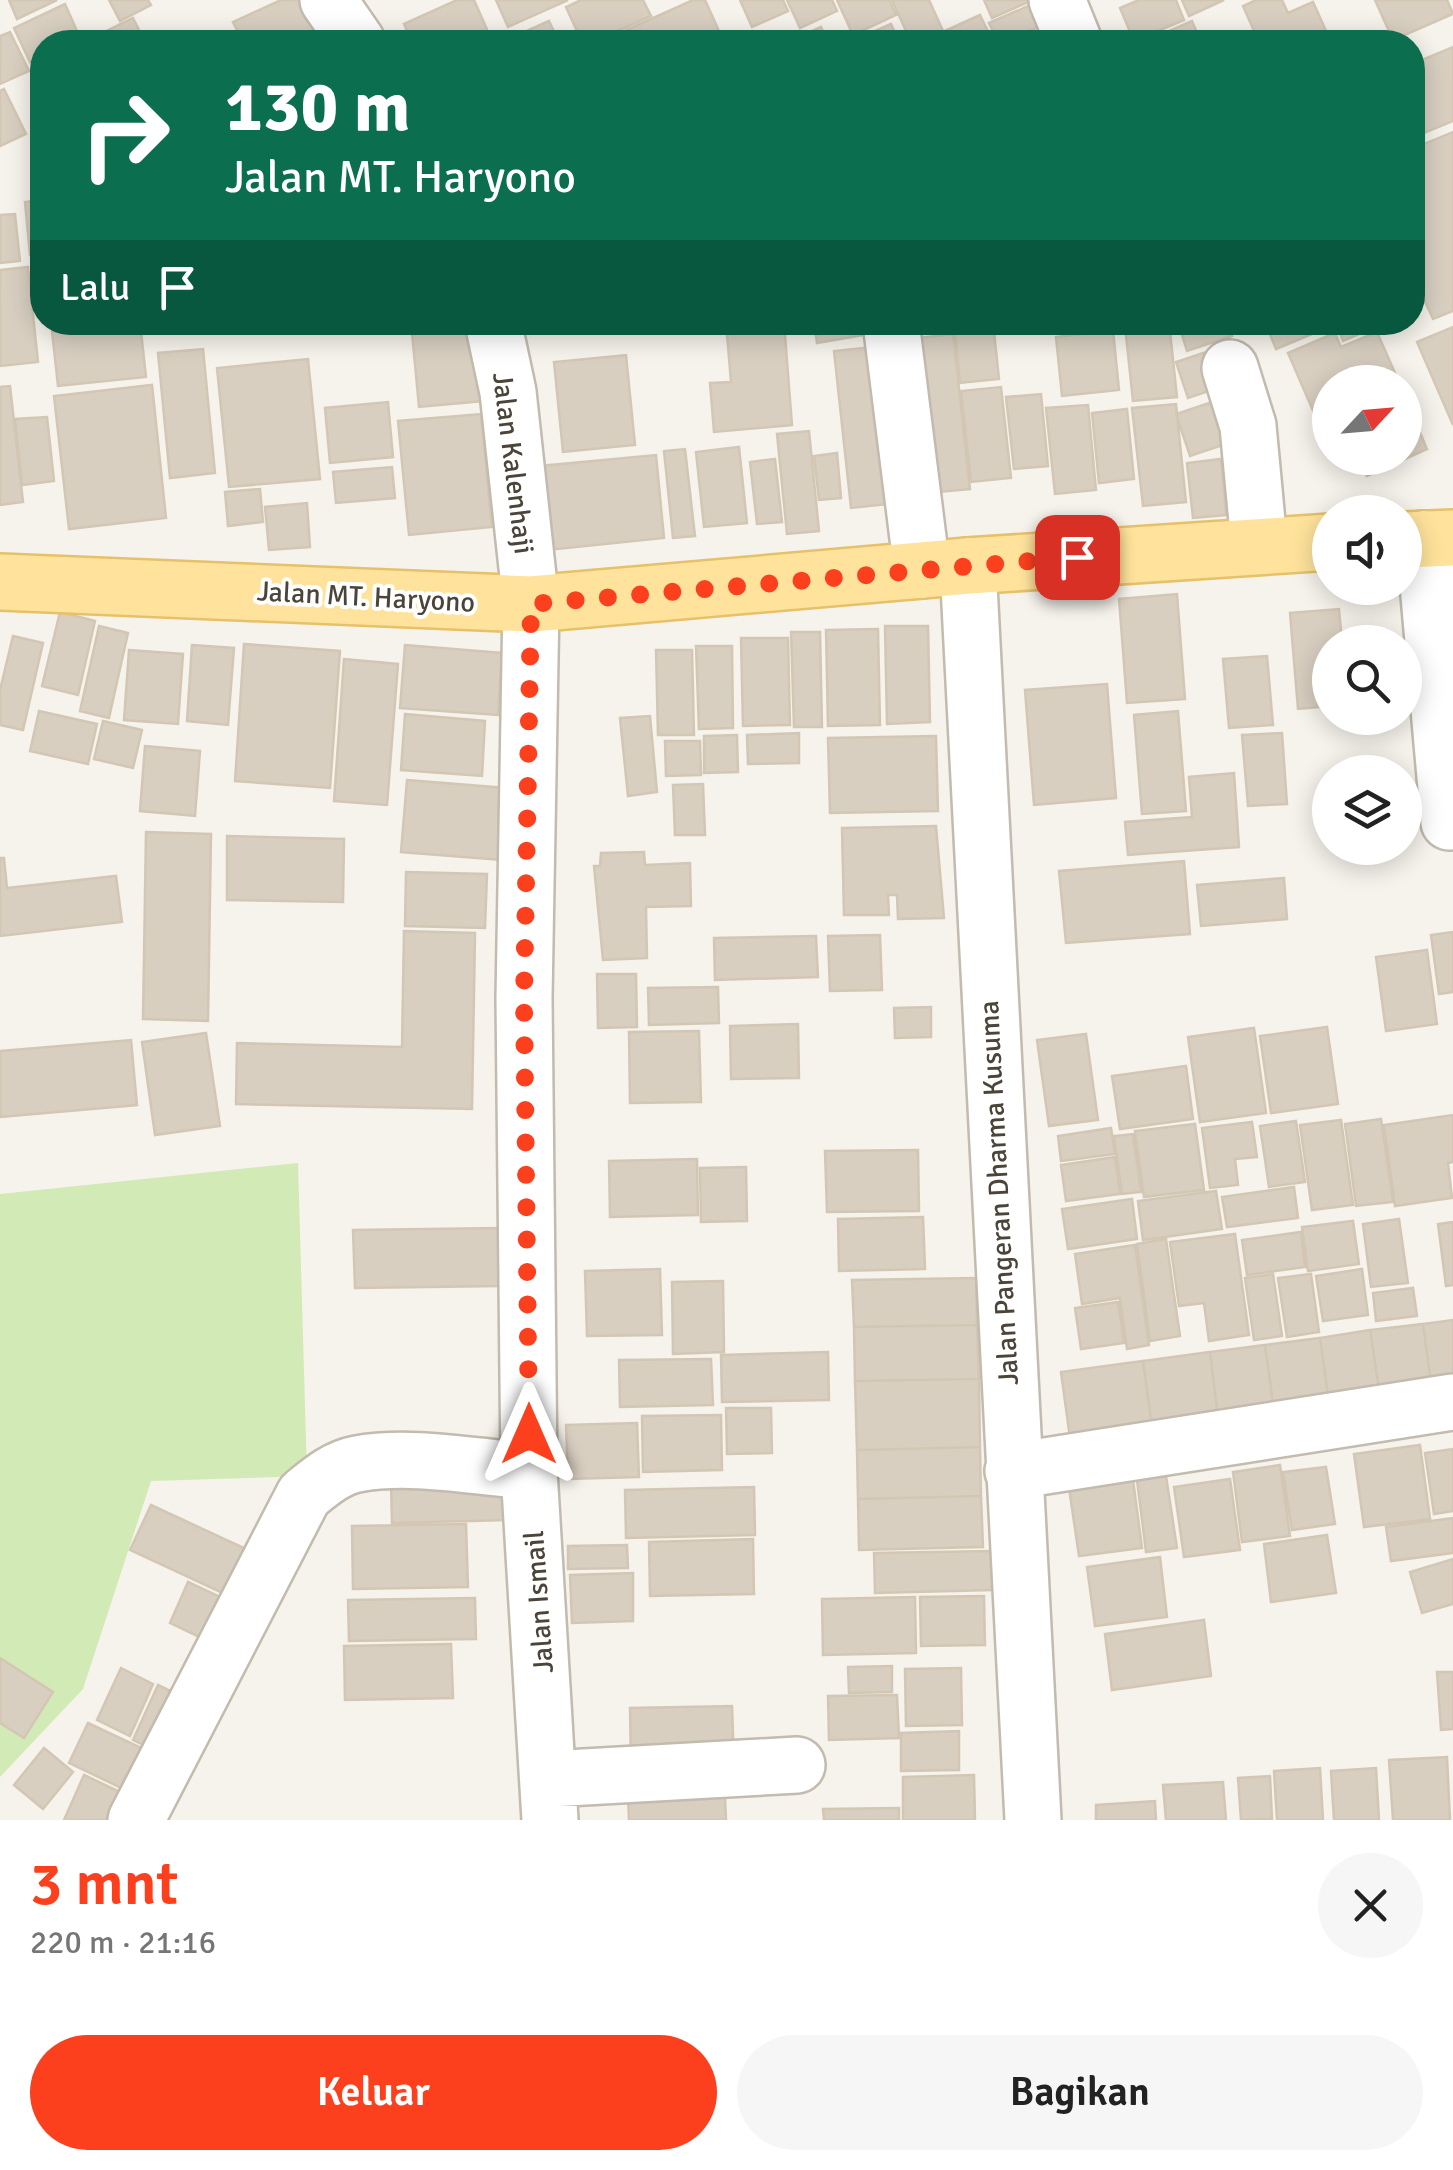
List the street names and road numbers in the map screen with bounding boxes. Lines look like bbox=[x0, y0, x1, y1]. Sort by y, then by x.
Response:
street label: Jalan Kalenhaji bbox=[485, 370, 541, 556]
street label: Jalan MT. Haryono bbox=[256, 574, 476, 620]
street label: Jalan Pangeran Dharma Kusuma bbox=[972, 1000, 1026, 1386]
street label: Jalan Ismail bbox=[517, 1530, 561, 1674]

